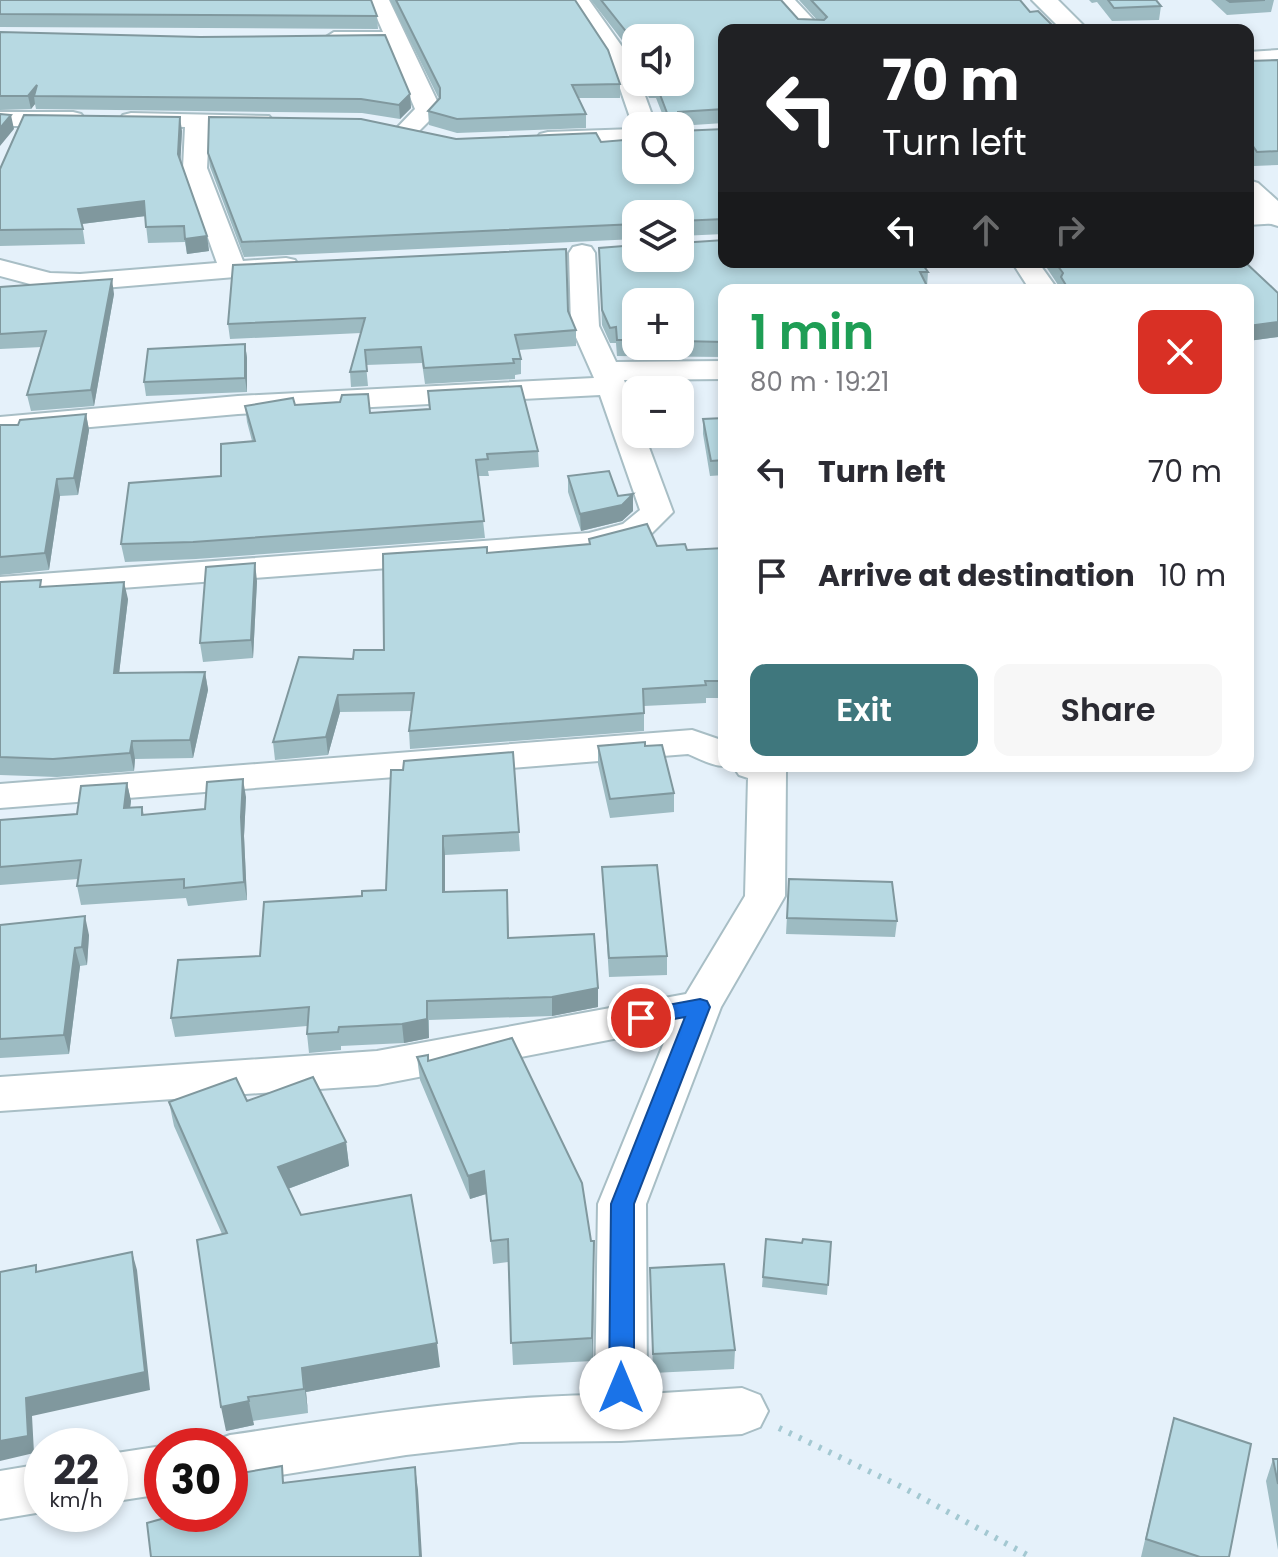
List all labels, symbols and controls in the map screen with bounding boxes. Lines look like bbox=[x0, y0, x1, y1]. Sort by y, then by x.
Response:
map controls bbox=[622, 24, 694, 448]
button: sound bbox=[622, 24, 694, 96]
text: 70 m bbox=[882, 41, 1020, 120]
icon: left bbox=[750, 56, 854, 160]
button: search bbox=[622, 112, 694, 184]
text: Turn left bbox=[882, 117, 1027, 168]
button: layers bbox=[622, 200, 694, 272]
icon: left bbox=[880, 208, 924, 252]
icon: ahead bbox=[964, 208, 1008, 252]
icon: right bbox=[1048, 208, 1092, 252]
button: + bbox=[622, 288, 694, 360]
text: 1 min bbox=[750, 299, 874, 366]
button: close bbox=[1138, 310, 1222, 394]
text: 80 m · 19:21 bbox=[750, 364, 889, 400]
button: − bbox=[622, 376, 694, 448]
icon: left bbox=[750, 450, 794, 494]
text: Turn left bbox=[818, 450, 946, 493]
text: 70 m bbox=[1148, 450, 1222, 493]
icon: arrive bbox=[750, 554, 794, 598]
text: Arrive at destination bbox=[818, 554, 1135, 597]
text: 10 m bbox=[1159, 554, 1226, 597]
button: Exit bbox=[750, 664, 978, 756]
button: Share bbox=[994, 664, 1222, 756]
pin bbox=[607, 984, 675, 1052]
icon: arrive bbox=[619, 996, 663, 1040]
position arrow bbox=[579, 1346, 663, 1430]
speed limit sign: 30 bbox=[144, 1428, 248, 1532]
text: 22 bbox=[53, 1442, 99, 1498]
text: km/h bbox=[49, 1486, 103, 1514]

